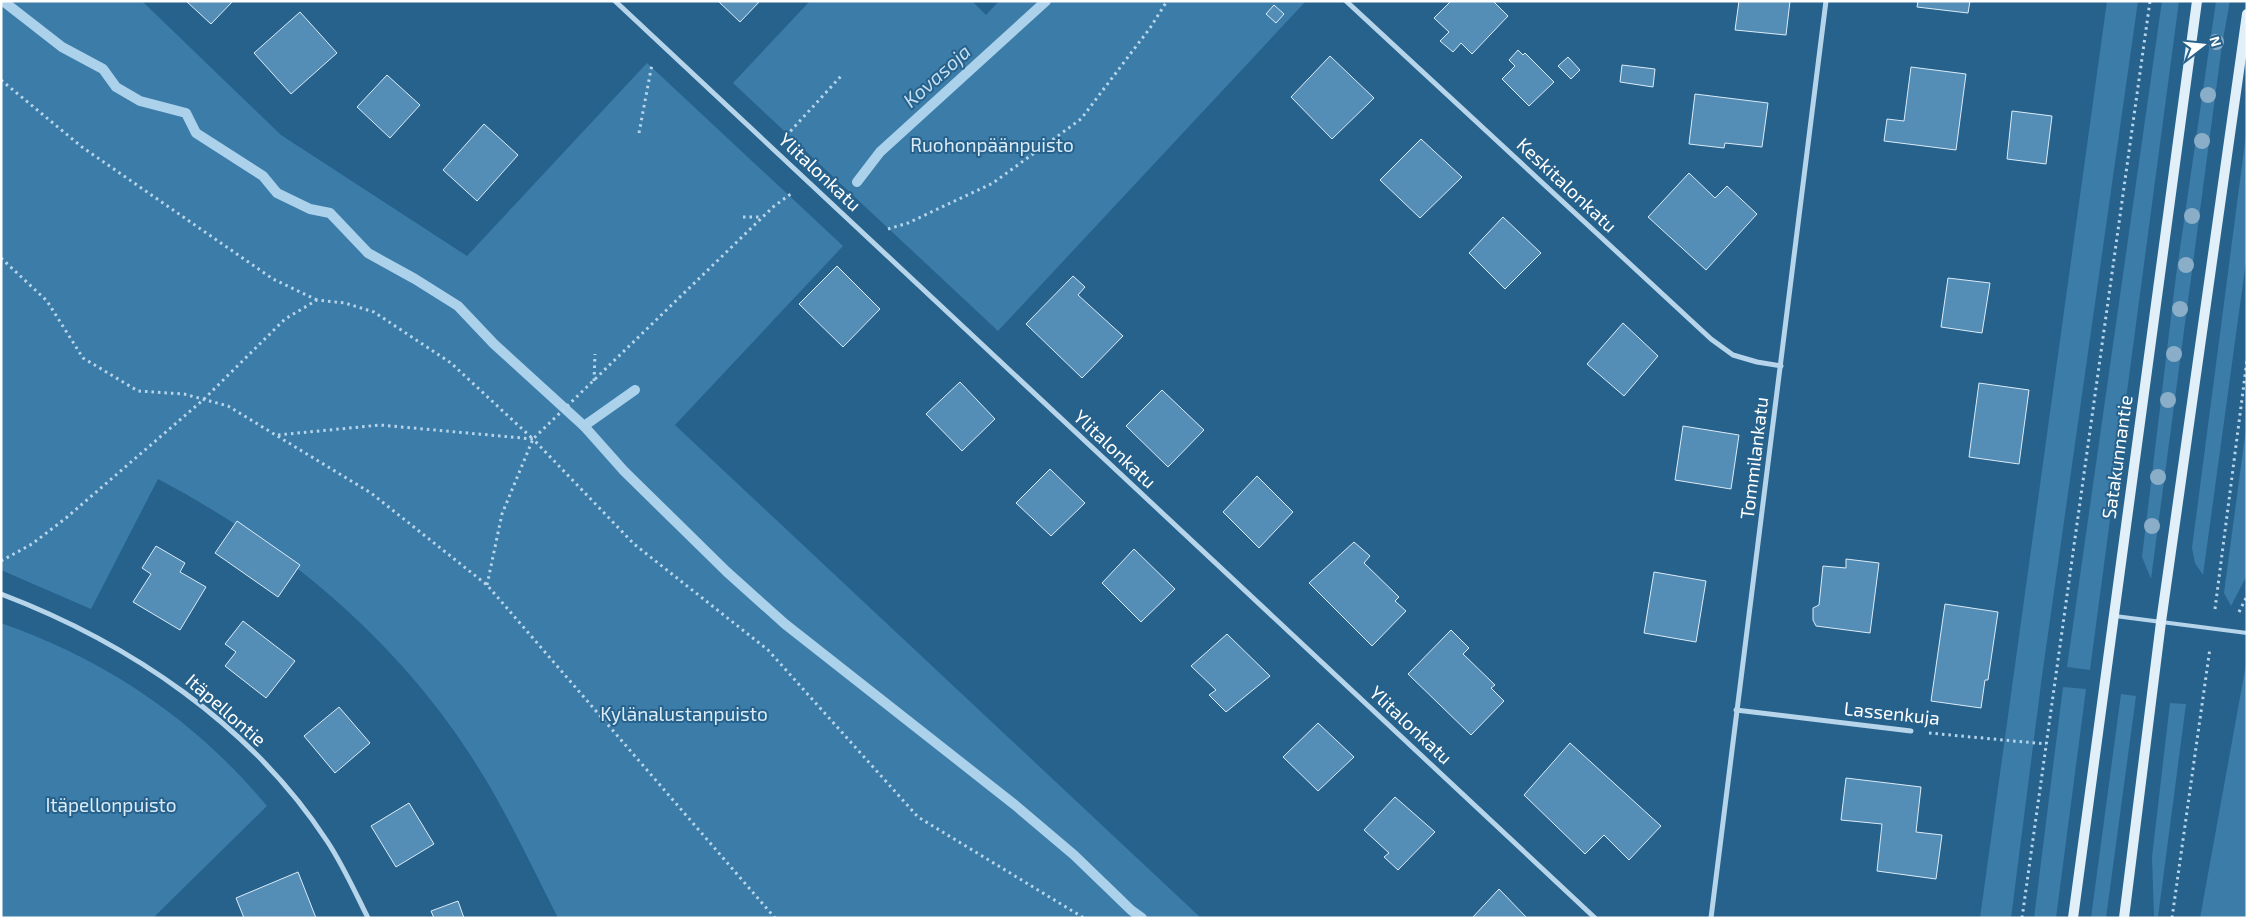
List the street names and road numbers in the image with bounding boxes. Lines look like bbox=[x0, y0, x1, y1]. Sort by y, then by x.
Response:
street label: Ylitalonkatu bbox=[774, 128, 866, 216]
street label: Keskitalonkatu bbox=[1512, 132, 1622, 237]
street label: Satakunnantie bbox=[2096, 393, 2137, 520]
street label: Tommilankatu bbox=[1735, 395, 1772, 520]
street label: Ylitalonkatu bbox=[1069, 405, 1161, 493]
street label: Itäpellontie bbox=[181, 668, 271, 751]
street label: Ylitalonkatu bbox=[1365, 681, 1457, 769]
street label: Lassenkuja bbox=[1843, 696, 1941, 729]

